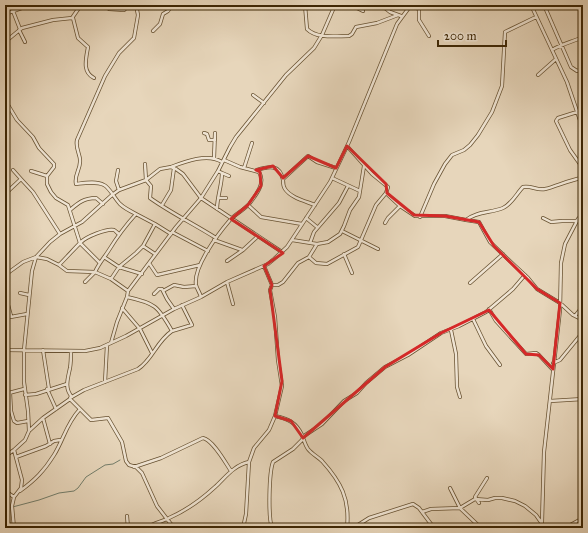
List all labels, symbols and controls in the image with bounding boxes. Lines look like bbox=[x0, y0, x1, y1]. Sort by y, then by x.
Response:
scale bar bbox=[438, 22, 506, 48]
text: 200 m bbox=[444, 29, 477, 43]

